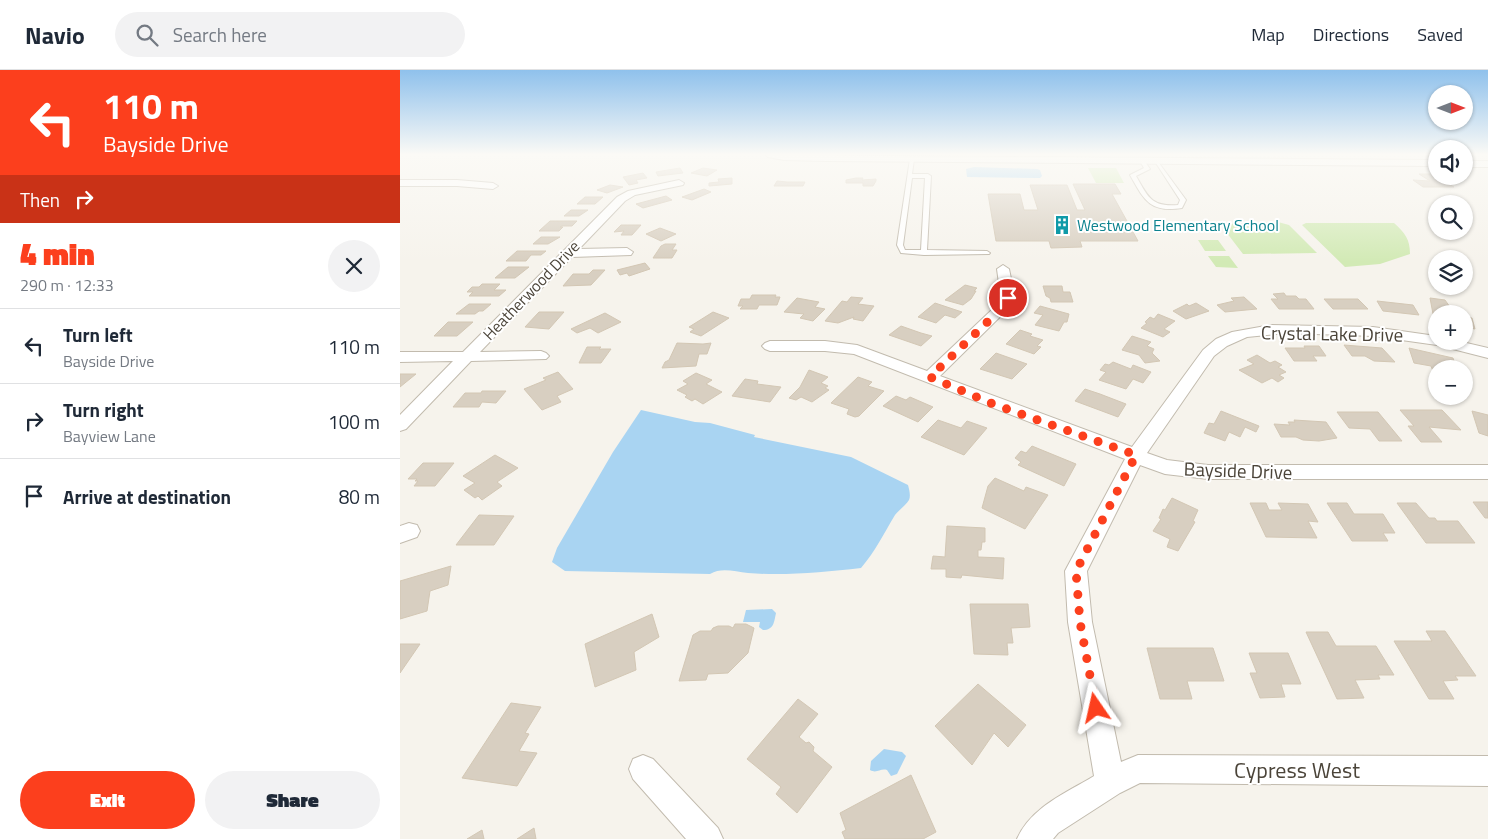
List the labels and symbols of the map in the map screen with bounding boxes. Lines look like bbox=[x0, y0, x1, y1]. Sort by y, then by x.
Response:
north arrow bbox=[1428, 85, 1472, 130]
place label: Westwood Elementary School bbox=[1077, 213, 1279, 237]
building icon: Westwood Elementary School bbox=[1051, 214, 1073, 236]
street label: Heatherwood Drive bbox=[477, 235, 585, 345]
pin bbox=[987, 277, 1029, 319]
street label: Crystal Lake Drive bbox=[1261, 317, 1403, 349]
street label: Bayside Drive bbox=[1183, 454, 1293, 486]
position arrow bbox=[1069, 681, 1121, 733]
street label: Cypress West bbox=[1234, 753, 1360, 787]

